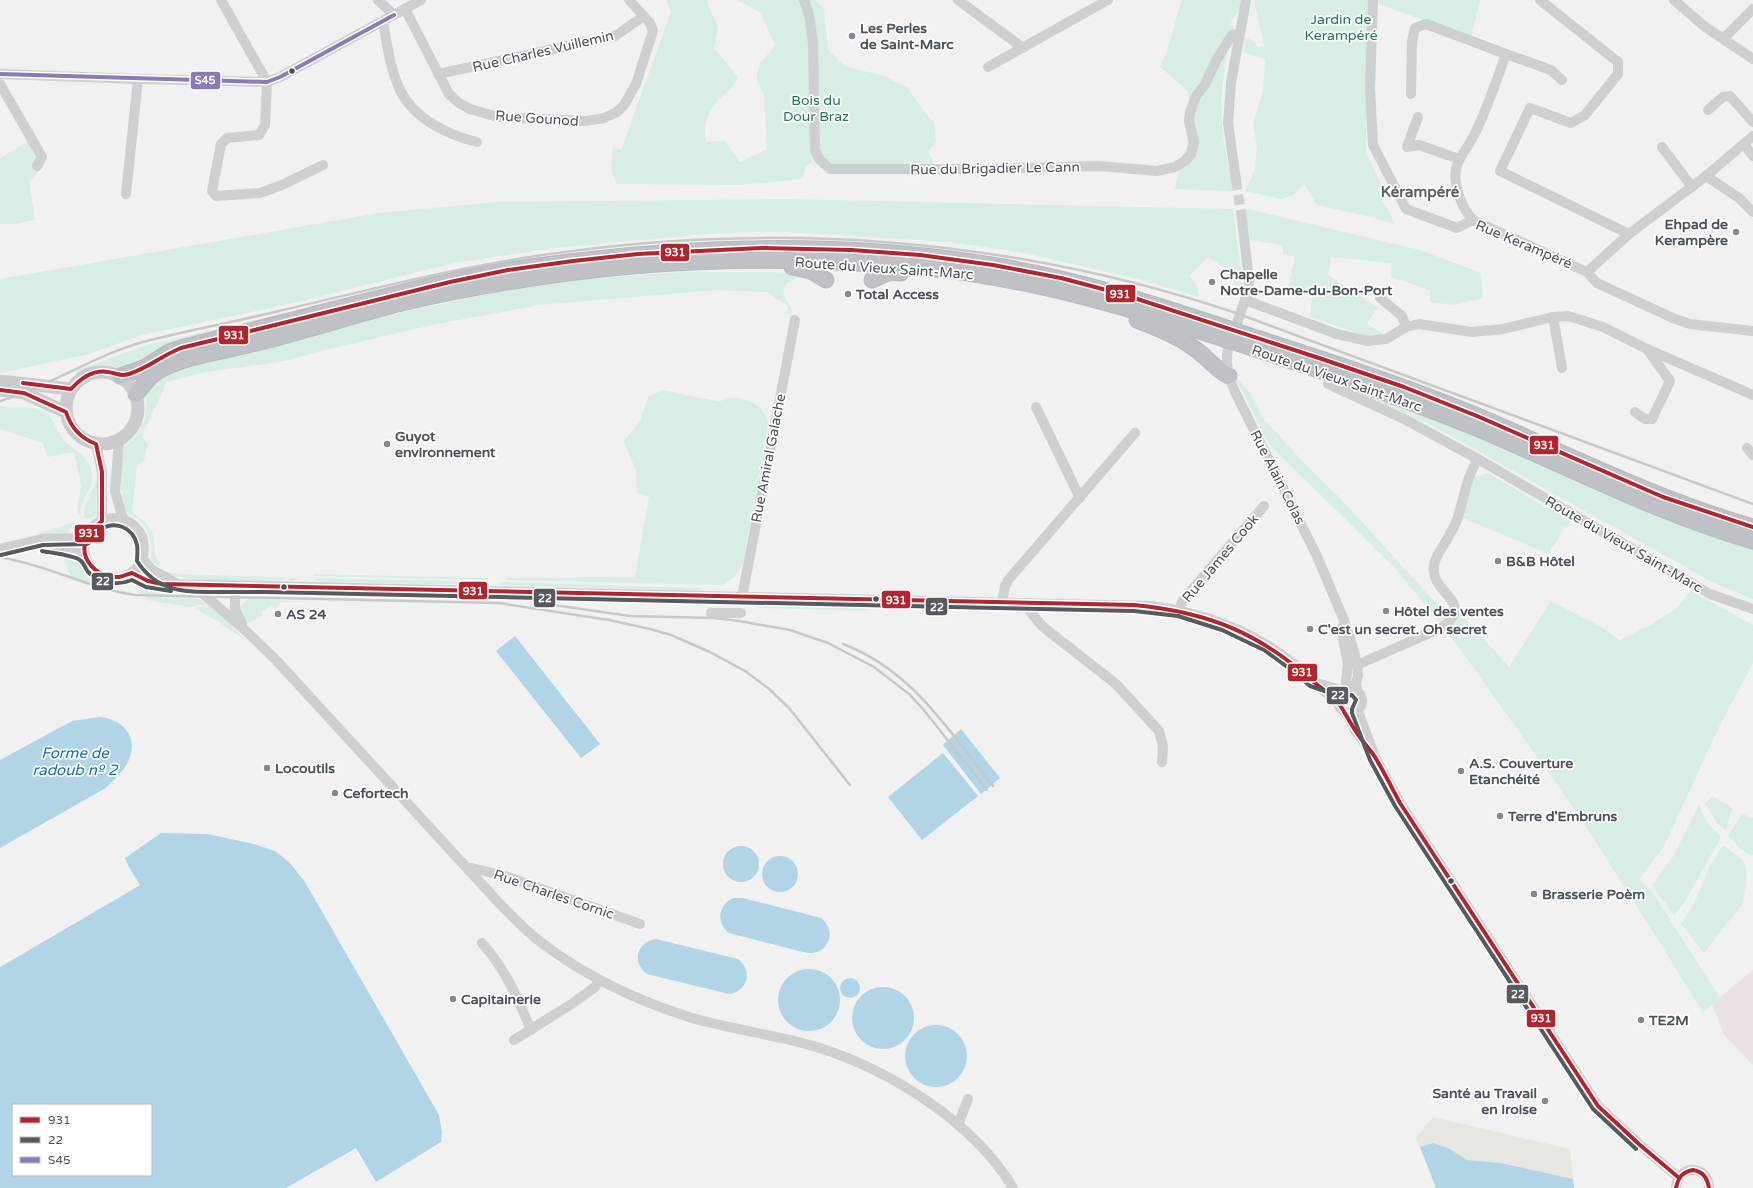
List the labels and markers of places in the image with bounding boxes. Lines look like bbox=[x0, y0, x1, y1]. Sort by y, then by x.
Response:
place label: Les Perles de Saint-Marc bbox=[860, 20, 954, 53]
marker: Les Perles de Saint-Marc bbox=[847, 31, 857, 41]
unlabelled marker bbox=[287, 66, 297, 76]
place label: Ehpad de Kerampère bbox=[1655, 216, 1728, 249]
marker: Ehpad de Kerampère bbox=[1731, 227, 1741, 237]
place label: Chapelle Notre-Dame-du-Bon-Port bbox=[1220, 266, 1393, 299]
marker: Chapelle Notre-Dame-du-Bon-Port bbox=[1207, 277, 1217, 287]
place label: Total Access bbox=[855, 286, 939, 303]
marker: Total Access bbox=[843, 289, 853, 299]
place label: Guyot environnement bbox=[395, 428, 496, 461]
marker: Guyot environnement bbox=[382, 439, 392, 449]
place label: B&B Hôtel bbox=[1506, 553, 1575, 570]
marker: B&B Hôtel bbox=[1493, 556, 1503, 566]
unlabelled marker bbox=[279, 582, 289, 592]
unlabelled marker bbox=[871, 594, 881, 604]
place label: Hôtel des ventes bbox=[1394, 603, 1504, 620]
place label: AS 24 bbox=[286, 606, 326, 623]
marker: Hôtel des ventes bbox=[1381, 606, 1391, 616]
marker: AS 24 bbox=[273, 609, 283, 619]
place label: C'est un secret. Oh secret bbox=[1318, 621, 1488, 638]
marker: C'est un secret. Oh secret bbox=[1305, 624, 1315, 634]
place label: A.S. Couverture Etanchéité bbox=[1469, 755, 1573, 788]
place label: Locoutils bbox=[275, 760, 335, 777]
marker: Locoutils bbox=[262, 763, 272, 773]
marker: A.S. Couverture Etanchéité bbox=[1456, 766, 1466, 776]
place label: Cefortech bbox=[343, 785, 408, 802]
marker: Cefortech bbox=[330, 788, 340, 798]
place label: Terre d'Embruns bbox=[1507, 808, 1618, 825]
marker: Terre d'Embruns bbox=[1495, 811, 1505, 821]
unlabelled marker bbox=[1446, 876, 1456, 886]
place label: Brasserie Poèm bbox=[1542, 886, 1645, 903]
marker: Brasserie Poèm bbox=[1529, 889, 1539, 899]
place label: Capitainerie bbox=[461, 991, 541, 1008]
marker: Capitainerie bbox=[448, 994, 458, 1004]
place label: TE2M bbox=[1648, 1012, 1689, 1029]
marker: TE2M bbox=[1636, 1015, 1646, 1025]
place label: Santé au Travail en Iroise bbox=[1432, 1085, 1537, 1118]
marker: Santé au Travail en Iroise bbox=[1540, 1096, 1550, 1106]

